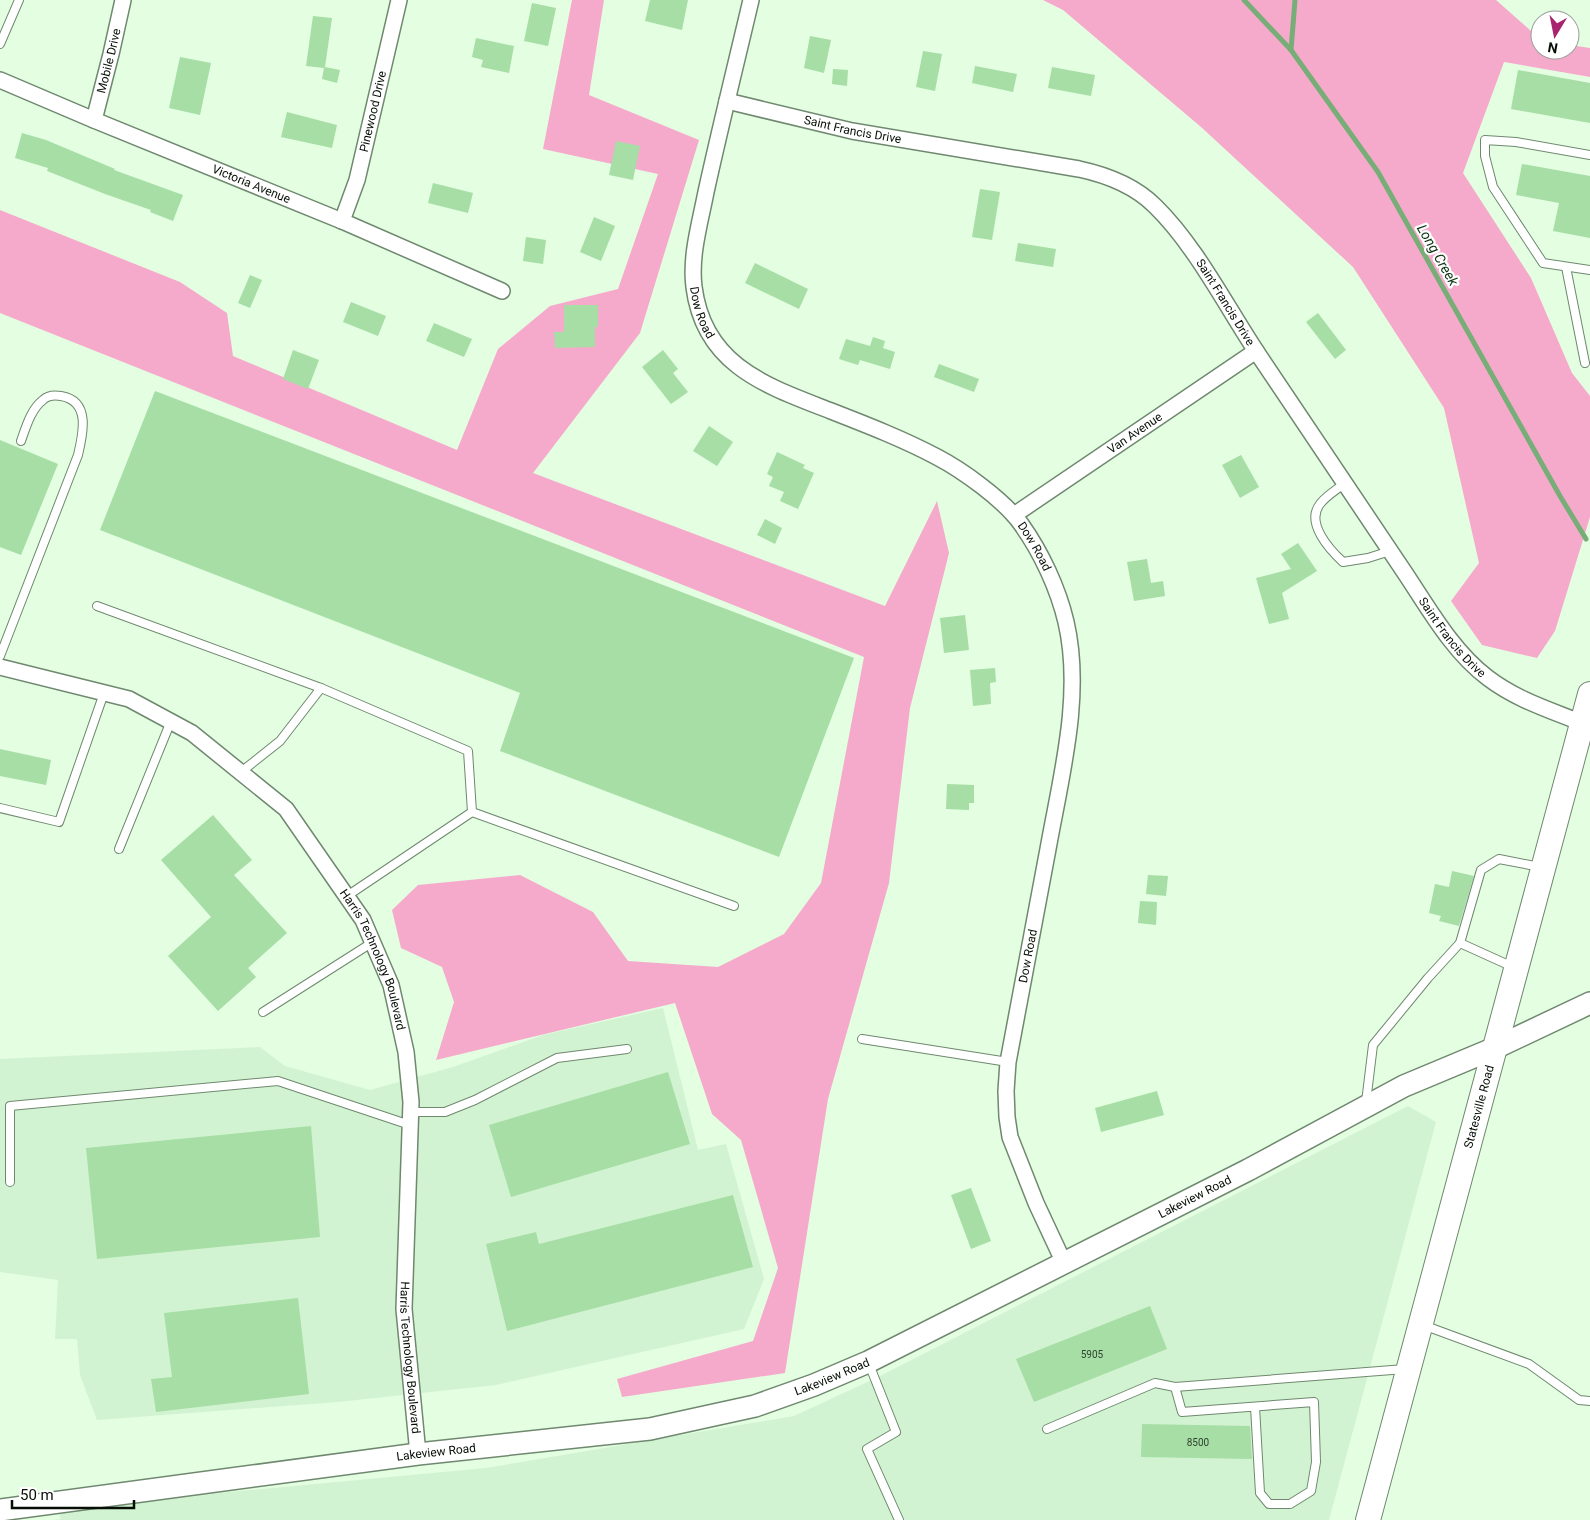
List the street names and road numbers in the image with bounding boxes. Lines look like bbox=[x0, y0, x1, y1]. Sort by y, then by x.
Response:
street label: Mobile Drive bbox=[94, 27, 123, 95]
street label: Pinewood Drive bbox=[357, 69, 389, 154]
street label: Saint Francis Drive bbox=[803, 113, 902, 146]
street label: Victoria Avenue bbox=[210, 162, 293, 206]
street label: Saint Francis Drive bbox=[1193, 257, 1258, 348]
street label: Dow Road bbox=[687, 286, 717, 341]
street label: Van Avenue bbox=[1105, 410, 1165, 457]
street label: Dow Road bbox=[1015, 519, 1054, 573]
street label: Saint Francis Drive bbox=[1416, 595, 1489, 680]
street label: Harris Technology Boulevard bbox=[337, 887, 408, 1032]
street label: Dow Road bbox=[1016, 928, 1040, 984]
street label: Statesville Road bbox=[1461, 1064, 1497, 1150]
street label: Lakeview Road bbox=[1156, 1173, 1234, 1221]
street label: Harris Technology Boulevard bbox=[397, 1281, 423, 1434]
street label: Lakeview Road bbox=[793, 1355, 872, 1398]
street label: Lakeview Road bbox=[396, 1441, 477, 1464]

